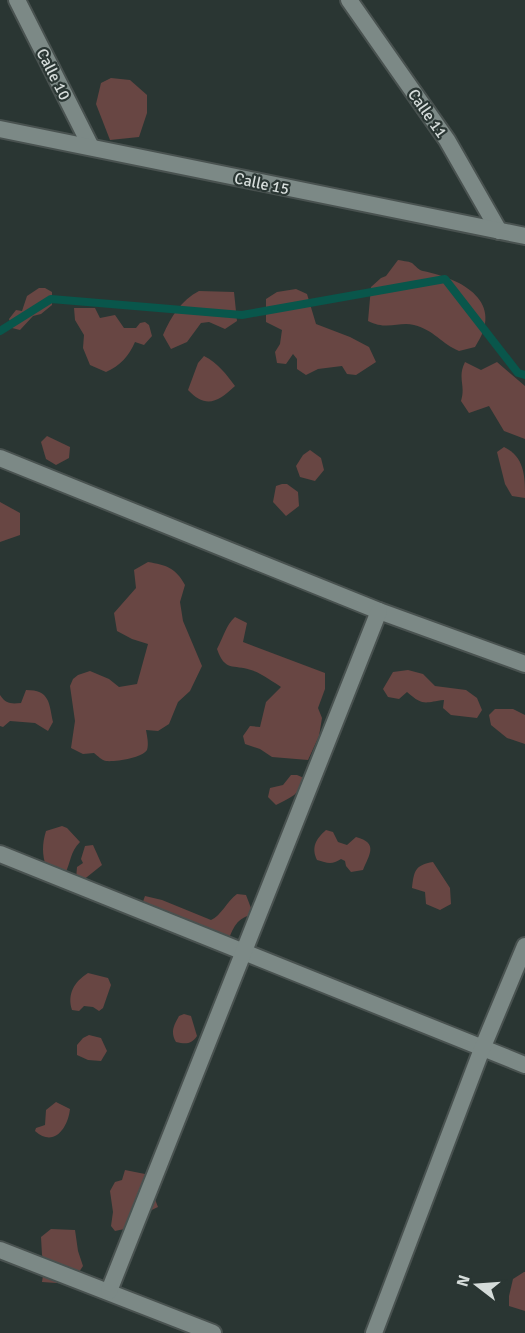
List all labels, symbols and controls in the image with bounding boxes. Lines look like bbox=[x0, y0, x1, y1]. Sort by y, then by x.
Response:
street label: Calle 10 bbox=[32, 45, 75, 104]
street label: Calle 11 bbox=[403, 85, 451, 142]
street label: Calle 15 bbox=[233, 168, 291, 200]
north arrow bbox=[447, 1255, 507, 1315]
text: N bbox=[452, 1273, 475, 1289]

